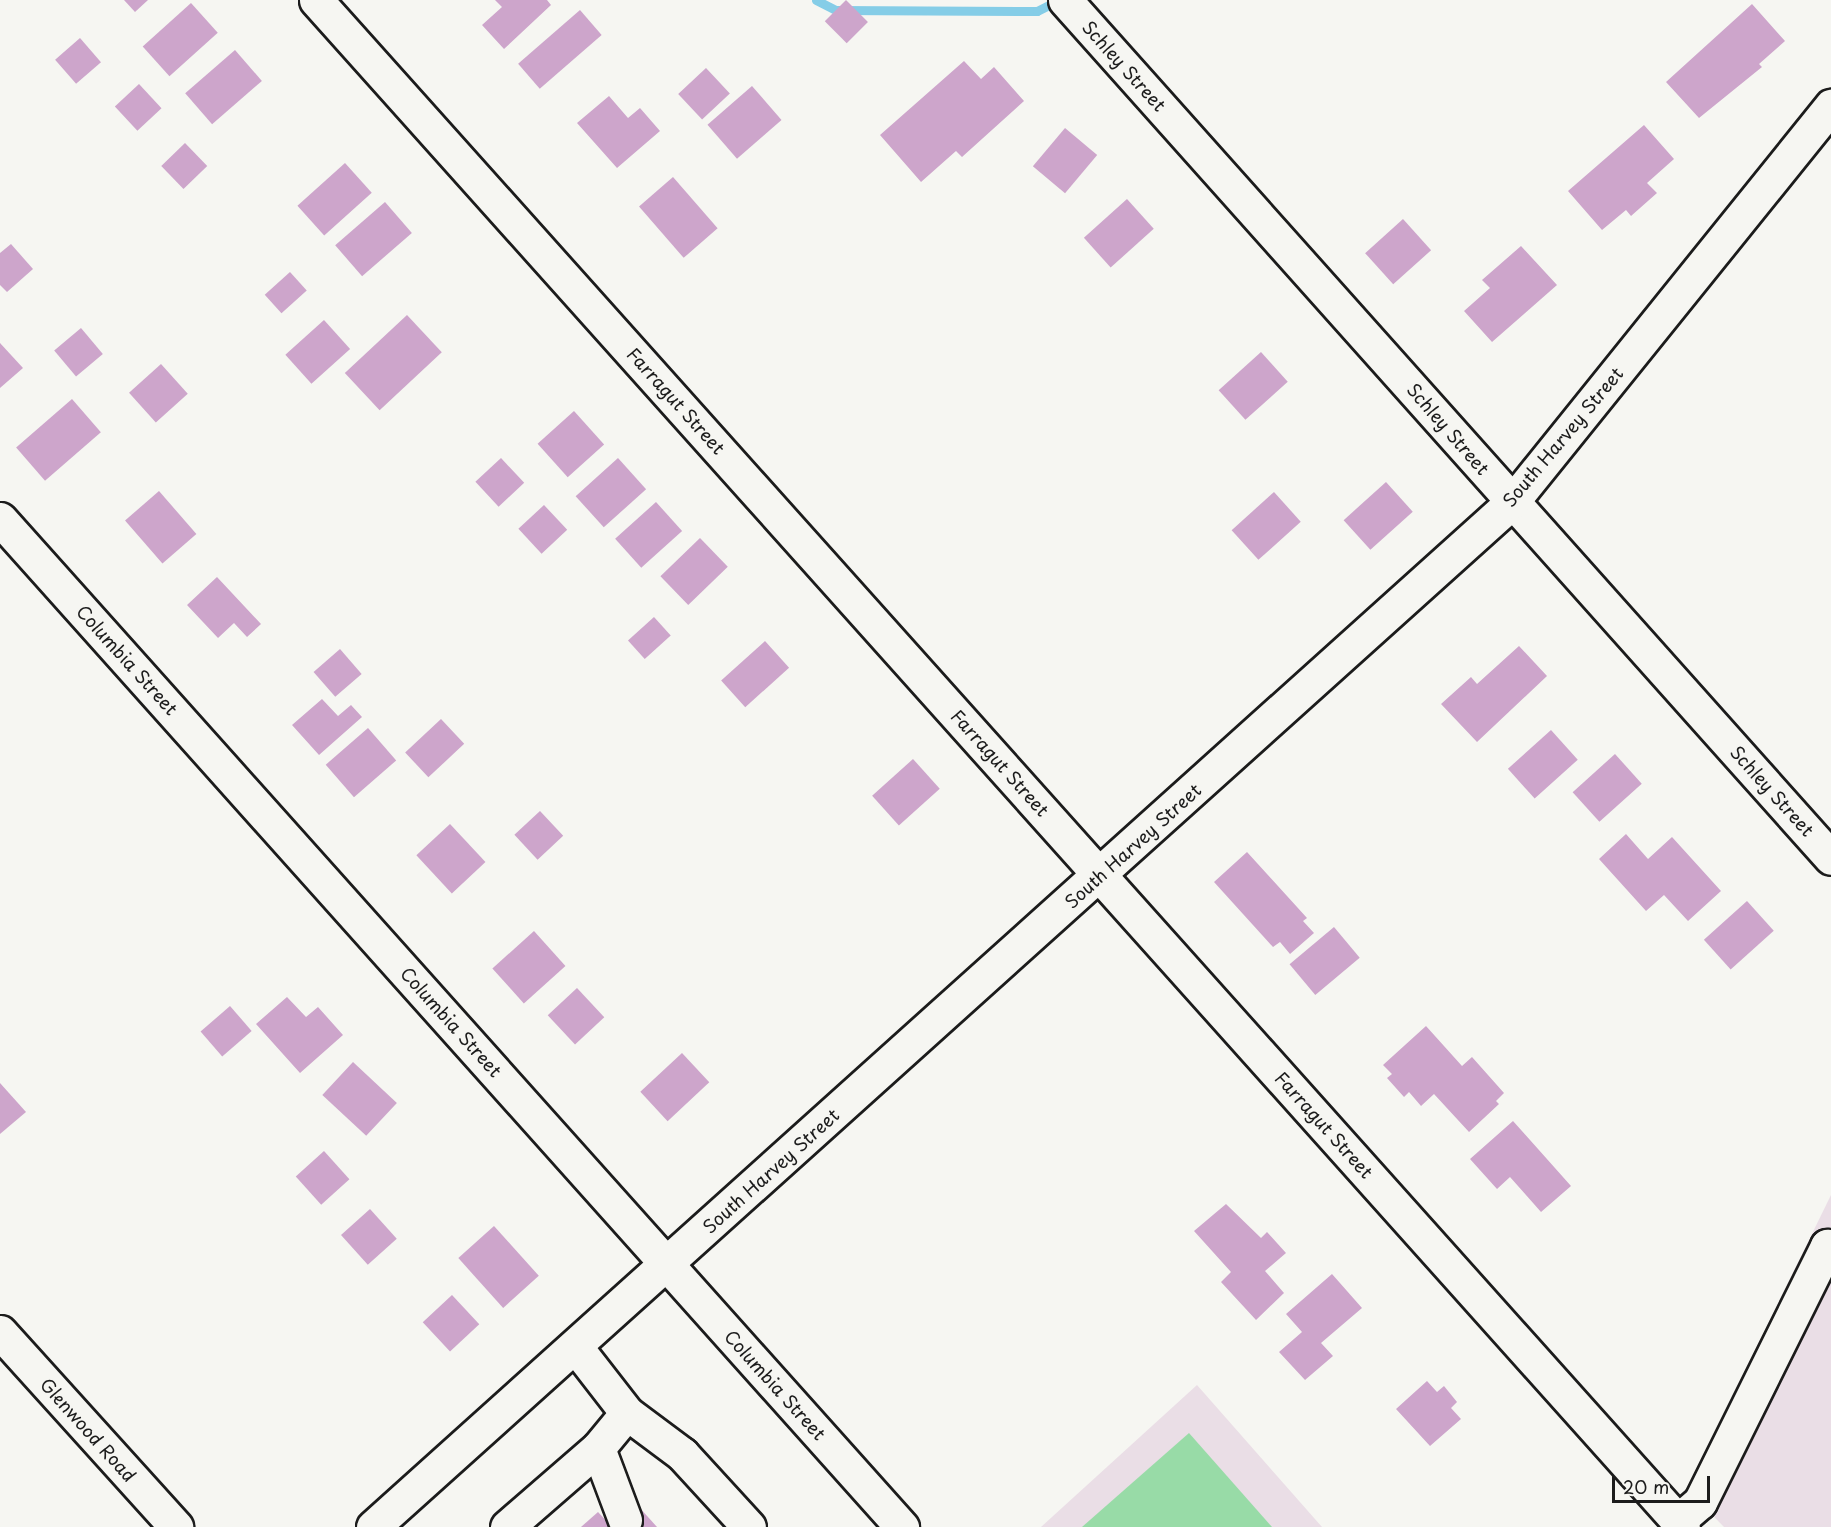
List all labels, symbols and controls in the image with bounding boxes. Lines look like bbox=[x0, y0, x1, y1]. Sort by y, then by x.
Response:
street label: Schley Street bbox=[1077, 16, 1171, 116]
street label: Farragut Street bbox=[622, 343, 730, 459]
street label: South Harvey Street bbox=[1498, 362, 1628, 512]
street label: Schley Street bbox=[1402, 378, 1494, 480]
street label: Columbia Street bbox=[72, 600, 182, 720]
street label: Farragut Street bbox=[946, 705, 1054, 821]
street label: Schley Street bbox=[1725, 741, 1819, 841]
street label: South Harvey Street bbox=[1060, 779, 1206, 913]
street label: Columbia Street bbox=[396, 962, 506, 1082]
street label: Farragut Street bbox=[1270, 1067, 1378, 1183]
street label: South Harvey Street bbox=[698, 1104, 844, 1238]
street label: Columbia Street bbox=[720, 1325, 830, 1445]
street label: Glenwood Road bbox=[36, 1373, 140, 1487]
scale bar bbox=[1615, 1464, 1712, 1502]
text: 20 m bbox=[1623, 1473, 1669, 1500]

